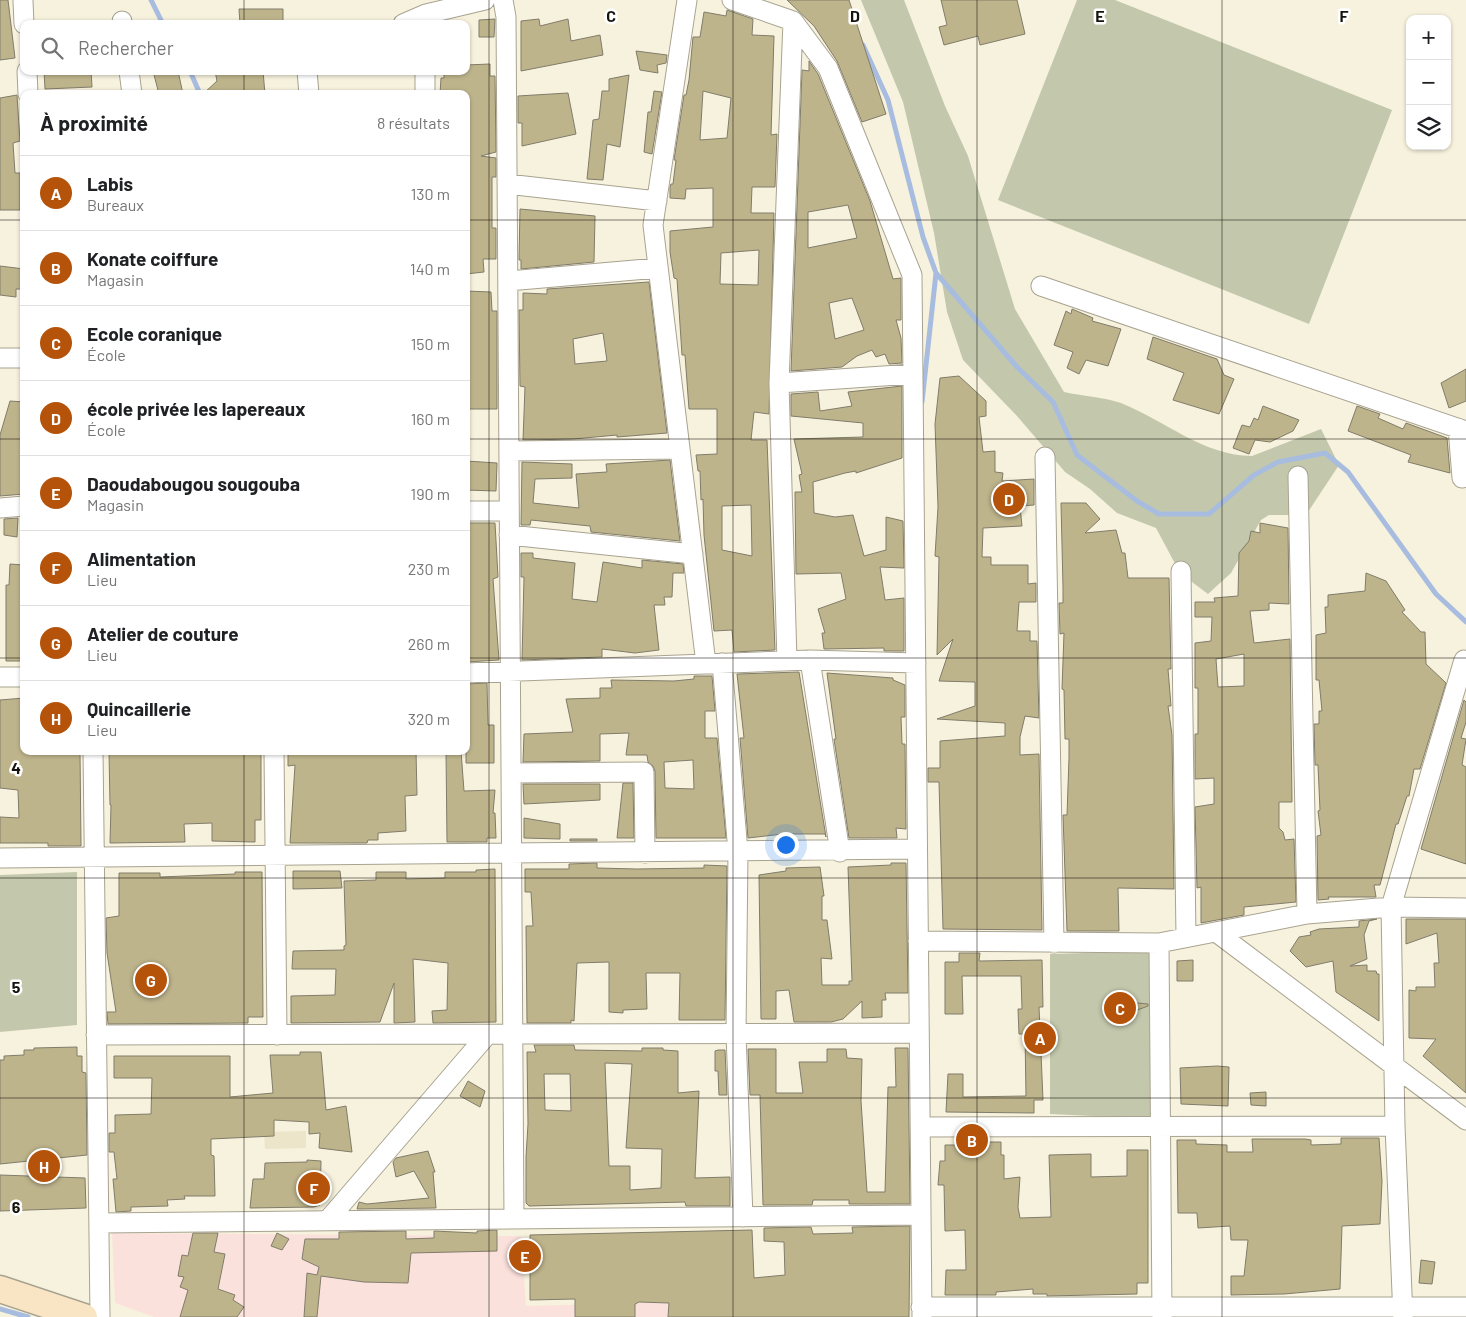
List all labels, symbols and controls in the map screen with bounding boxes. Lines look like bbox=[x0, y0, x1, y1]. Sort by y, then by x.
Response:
text: C bbox=[606, 6, 616, 25]
text: D bbox=[850, 6, 860, 25]
text: E bbox=[1095, 6, 1105, 25]
text: F bbox=[1340, 6, 1349, 25]
map controls bbox=[1406, 15, 1451, 150]
button: + bbox=[1406, 15, 1451, 60]
search box bbox=[20, 20, 470, 75]
icon: search bbox=[38, 34, 66, 62]
text: Rechercher bbox=[78, 36, 174, 59]
button: − bbox=[1406, 60, 1451, 105]
button: layers bbox=[1406, 105, 1451, 150]
text: À proximité bbox=[40, 110, 148, 135]
text: 8 résultats bbox=[377, 113, 450, 132]
text: Labis bbox=[87, 172, 133, 195]
text: A bbox=[51, 184, 61, 203]
text: 130 m bbox=[411, 184, 450, 203]
text: Bureaux bbox=[87, 195, 144, 214]
text: Konate coiffure bbox=[87, 247, 218, 270]
text: B bbox=[51, 259, 61, 278]
text: 140 m bbox=[410, 259, 450, 278]
text: Magasin bbox=[87, 270, 144, 289]
text: Ecole coranique bbox=[87, 322, 222, 345]
text: C bbox=[51, 334, 61, 353]
text: 150 m bbox=[411, 334, 450, 353]
text: École bbox=[87, 345, 126, 364]
text: école privée les lapereaux bbox=[87, 397, 305, 420]
text: D bbox=[51, 409, 61, 428]
text: 160 m bbox=[411, 409, 450, 428]
text: École bbox=[87, 420, 126, 439]
text: Daoudabougou sougouba bbox=[87, 472, 300, 495]
pin: D bbox=[993, 480, 1025, 518]
text: E bbox=[51, 484, 61, 503]
text: 190 m bbox=[411, 484, 450, 503]
text: Magasin bbox=[87, 495, 144, 514]
text: Alimentation bbox=[87, 547, 196, 570]
text: F bbox=[52, 559, 60, 578]
text: 230 m bbox=[408, 559, 450, 578]
text: Lieu bbox=[87, 570, 117, 589]
text: Atelier de couture bbox=[87, 622, 239, 645]
text: G bbox=[51, 634, 61, 653]
text: 260 m bbox=[408, 634, 450, 653]
text: Lieu bbox=[87, 645, 117, 664]
text: Quincaillerie bbox=[87, 697, 191, 720]
text: H bbox=[51, 709, 61, 728]
text: 320 m bbox=[408, 709, 450, 728]
text: Lieu bbox=[87, 720, 117, 739]
text: 4 bbox=[11, 758, 21, 777]
your location bbox=[773, 832, 799, 858]
pin: G bbox=[135, 961, 167, 999]
text: 5 bbox=[12, 977, 21, 996]
pin: C bbox=[1104, 989, 1136, 1027]
pin: A bbox=[1024, 1019, 1056, 1057]
pin: B bbox=[956, 1121, 988, 1159]
pin: H bbox=[28, 1147, 60, 1185]
pin: F bbox=[298, 1169, 330, 1207]
text: 6 bbox=[12, 1197, 21, 1216]
pin: E bbox=[509, 1237, 541, 1275]

